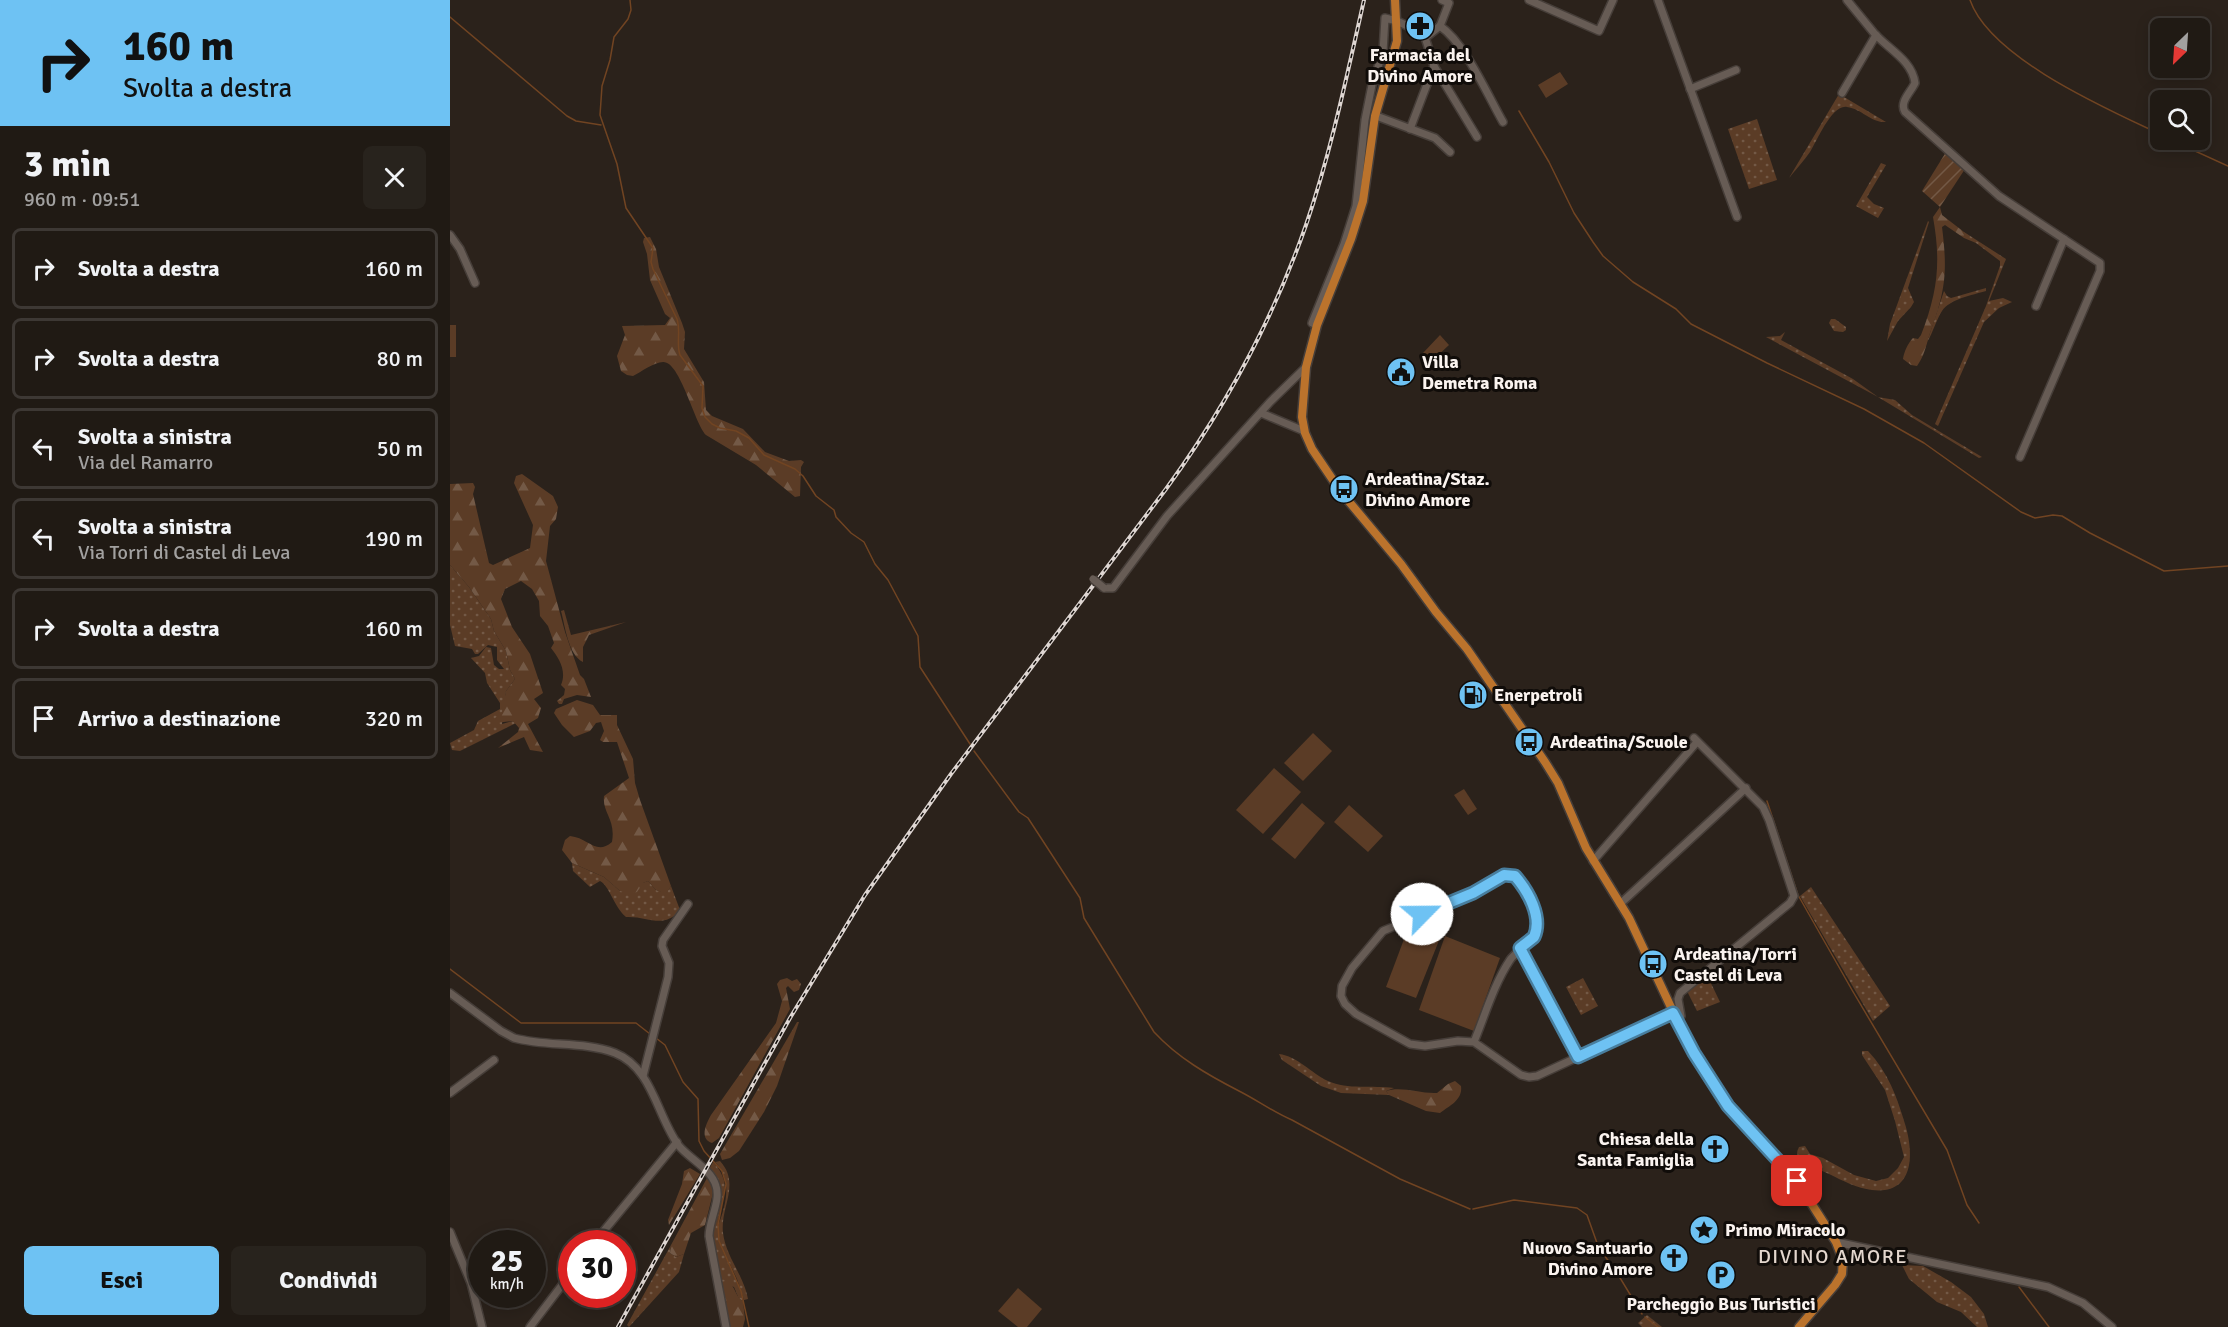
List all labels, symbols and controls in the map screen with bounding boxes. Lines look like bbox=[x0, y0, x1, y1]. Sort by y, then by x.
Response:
pharmacy icon: Farmacia del Divino Amore bbox=[1404, 10, 1436, 42]
north arrow bbox=[2150, 18, 2210, 78]
map controls bbox=[2150, 18, 2210, 150]
text: 160 m bbox=[123, 21, 234, 72]
icon: right bbox=[24, 24, 102, 102]
place label: Farmacia del Divino Amore bbox=[1367, 44, 1473, 87]
text: Svolta a destra bbox=[123, 72, 292, 105]
button: search bbox=[2150, 90, 2210, 150]
text: 3 min bbox=[24, 142, 111, 187]
button: close bbox=[363, 146, 426, 209]
text: 960 m · 09:51 bbox=[24, 187, 140, 212]
icon: right bbox=[27, 252, 60, 285]
text: Svolta a destra bbox=[78, 255, 219, 282]
text: 160 m bbox=[365, 255, 423, 282]
icon: right bbox=[27, 342, 60, 375]
text: Svolta a destra bbox=[78, 345, 219, 372]
text: 80 m bbox=[377, 345, 423, 372]
place label: Villa Demetra Roma bbox=[1422, 351, 1537, 394]
public building icon: Villa Demetra Roma bbox=[1385, 356, 1417, 388]
text: Svolta a sinistra bbox=[78, 423, 232, 450]
icon: left bbox=[27, 432, 60, 465]
text: 50 m bbox=[377, 435, 423, 462]
text: Via del Ramarro bbox=[78, 450, 213, 475]
place label: Ardeatina/Staz. Divino Amore bbox=[1365, 468, 1490, 511]
bus stop icon: Ardeatina/Staz. Divino Amore bbox=[1328, 473, 1360, 505]
text: Svolta a sinistra bbox=[78, 513, 232, 540]
icon: left bbox=[27, 522, 60, 555]
text: 190 m bbox=[365, 525, 423, 552]
text: Via Torri di Castel di Leva bbox=[78, 540, 290, 565]
icon: right bbox=[27, 612, 60, 645]
text: Svolta a destra bbox=[78, 615, 219, 642]
text: 160 m bbox=[365, 615, 423, 642]
fuel station icon: Enerpetroli bbox=[1457, 679, 1489, 711]
place label: Enerpetroli bbox=[1494, 684, 1583, 706]
icon: arrive bbox=[27, 702, 60, 735]
text: Arrivo a destinazione bbox=[78, 705, 281, 732]
text: 320 m bbox=[365, 705, 423, 732]
bus stop icon: Ardeatina/Scuole bbox=[1513, 726, 1545, 758]
place label: Ardeatina/Scuole bbox=[1550, 731, 1688, 753]
position arrow bbox=[1390, 882, 1454, 946]
place label: Ardeatina/Torri Castel di Leva bbox=[1674, 943, 1797, 986]
bus stop icon: Ardeatina/Torri Castel di Leva bbox=[1637, 948, 1669, 980]
place label: Chiesa della Santa Famiglia bbox=[1577, 1128, 1694, 1171]
church icon: Chiesa della Santa Famiglia bbox=[1699, 1133, 1731, 1165]
pin bbox=[1771, 1155, 1822, 1206]
icon: arrive bbox=[1780, 1164, 1813, 1197]
place icon: Primo Miracolo bbox=[1688, 1214, 1720, 1246]
place label: Primo Miracolo bbox=[1725, 1219, 1845, 1241]
speed limit sign: 30 bbox=[558, 1230, 636, 1308]
place label: Nuovo Santuario Divino Amore bbox=[1522, 1237, 1653, 1280]
church icon: Nuovo Santuario Divino Amore bbox=[1658, 1242, 1690, 1274]
text: 25 bbox=[491, 1243, 523, 1280]
district label: DIVINO AMORE bbox=[1758, 1244, 1908, 1269]
button: Esci bbox=[24, 1246, 219, 1315]
button: Condividi bbox=[231, 1246, 426, 1315]
parking icon: Parcheggio Bus Turistici bbox=[1705, 1259, 1737, 1291]
text: km/h bbox=[490, 1275, 524, 1293]
place label: Parcheggio Bus Turistici bbox=[1626, 1293, 1816, 1315]

